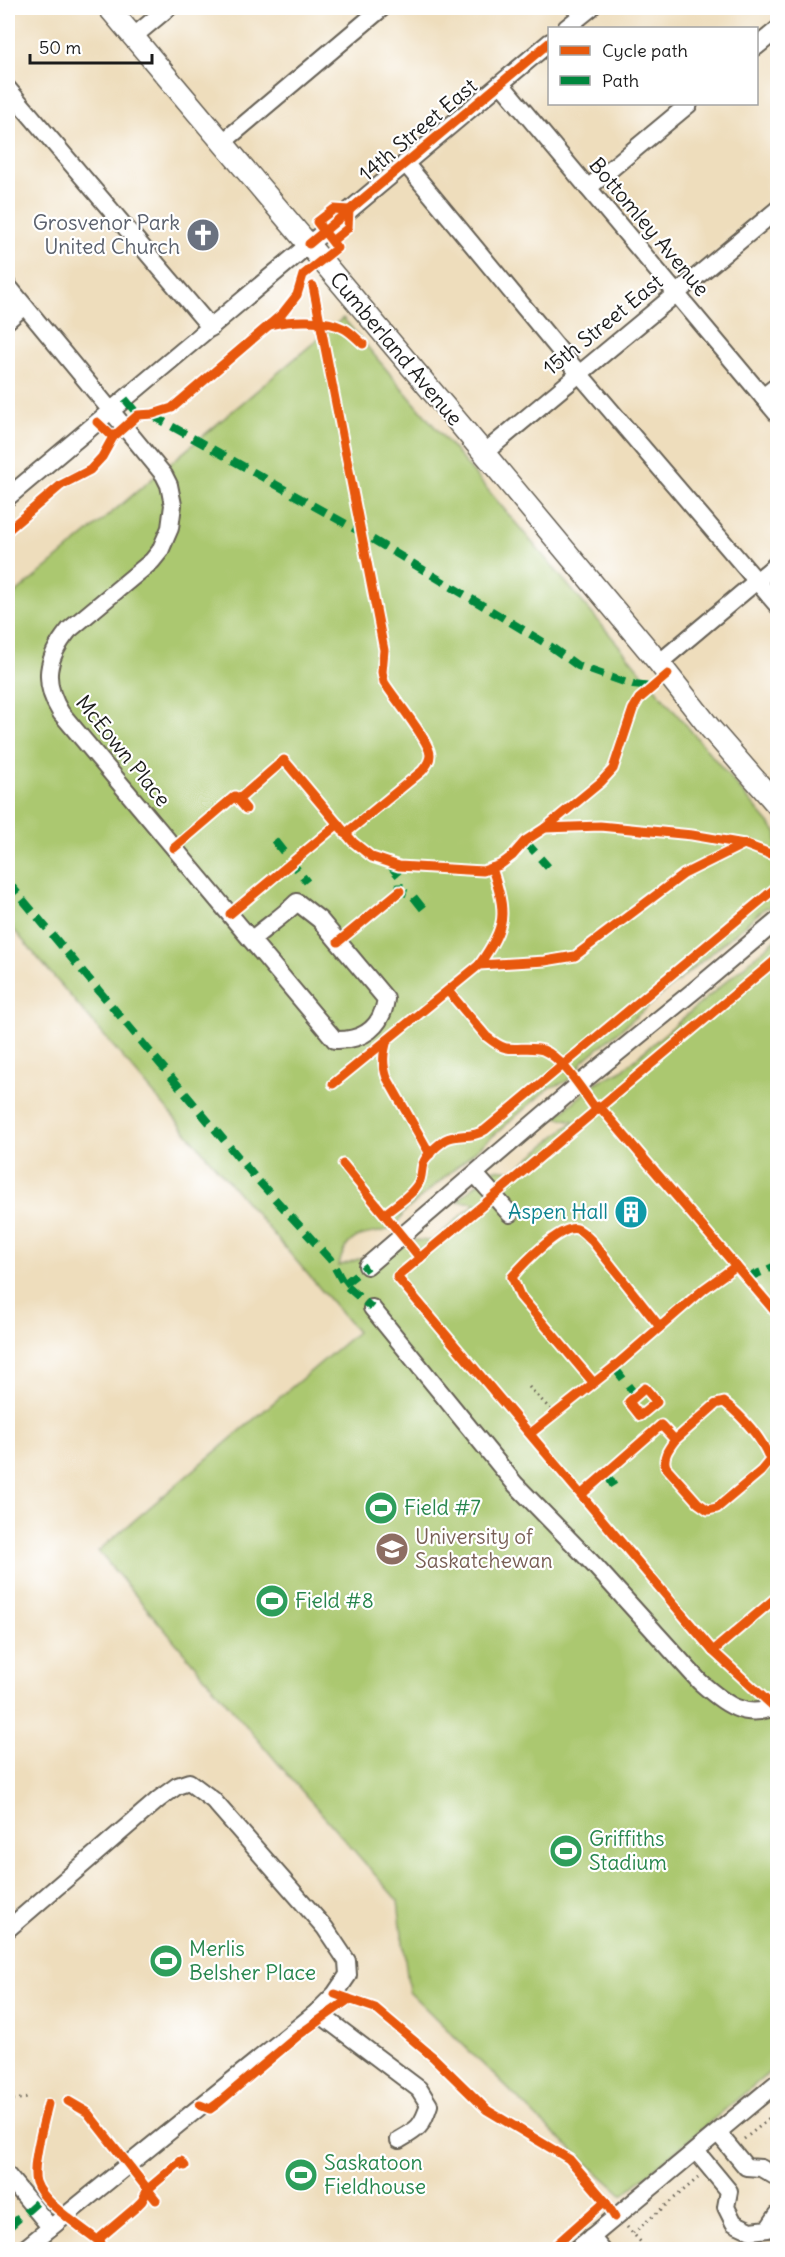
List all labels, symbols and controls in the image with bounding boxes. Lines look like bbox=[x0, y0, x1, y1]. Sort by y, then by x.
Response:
scale bar bbox=[30, 27, 152, 65]
legend bbox=[548, 27, 758, 105]
text: 50 m bbox=[39, 36, 81, 59]
text: Cycle path bbox=[602, 39, 688, 62]
text: Path bbox=[602, 69, 639, 92]
street label: 14th Street East bbox=[353, 72, 482, 187]
street label: Bottomley Avenue bbox=[583, 152, 715, 302]
place label: Grosvenor Park United Church bbox=[33, 209, 180, 260]
church icon: Grosvenor Park United Church bbox=[185, 217, 221, 253]
street label: Cumberland Avenue bbox=[324, 266, 469, 431]
street label: 15th Street East bbox=[537, 268, 668, 381]
street label: McEown Place bbox=[70, 689, 177, 812]
building icon: Aspen Hall bbox=[613, 1194, 649, 1230]
place label: Aspen Hall bbox=[508, 1198, 608, 1225]
sports icon: Field #7 bbox=[363, 1490, 399, 1526]
place label: Field #7 bbox=[404, 1494, 481, 1521]
place label: University of Saskatchewan bbox=[415, 1523, 553, 1574]
school or university icon: University of Saskatchewan bbox=[374, 1531, 410, 1567]
sports icon: Field #8 bbox=[254, 1583, 290, 1619]
place label: Field #8 bbox=[295, 1587, 374, 1614]
place label: Griffiths Stadium bbox=[589, 1825, 667, 1876]
sports icon: Griffiths Stadium bbox=[548, 1833, 584, 1869]
place label: Merlis Belsher Place bbox=[189, 1935, 316, 1986]
sports icon: Merlis Belsher Place bbox=[148, 1943, 184, 1979]
place label: Saskatoon Fieldhouse bbox=[324, 2149, 426, 2200]
sports icon: Saskatoon Fieldhouse bbox=[283, 2157, 319, 2193]

